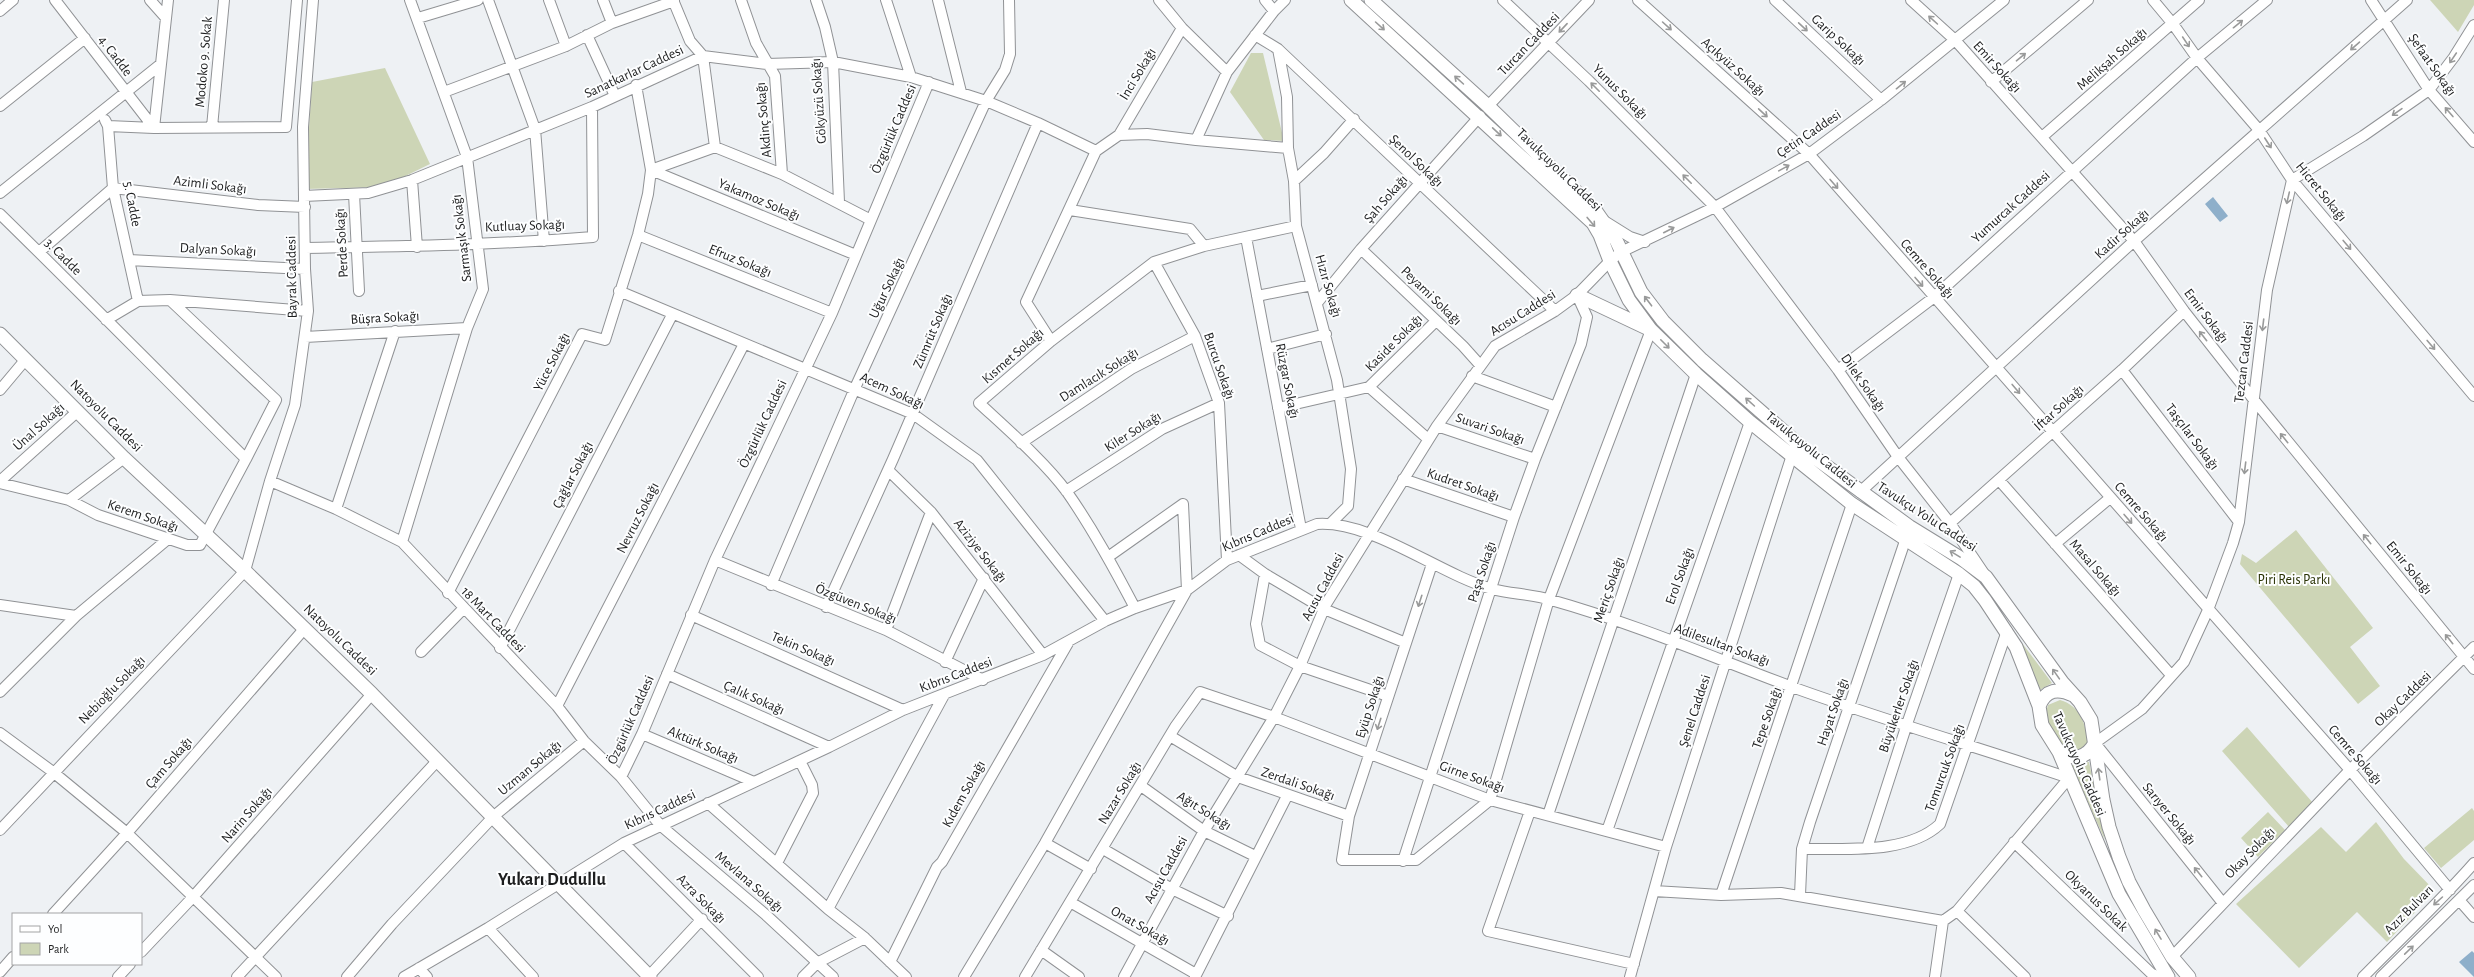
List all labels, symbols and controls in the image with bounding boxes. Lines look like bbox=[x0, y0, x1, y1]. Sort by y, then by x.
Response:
street label: Turcan Caddesi bbox=[1496, 10, 1562, 78]
street label: Garip Sokağı bbox=[1808, 12, 1868, 68]
street label: Modoko 9. Sokak bbox=[193, 15, 215, 108]
one-way arrow bbox=[1928, 16, 1938, 25]
one-way arrow bbox=[2232, 20, 2243, 29]
one-way arrow bbox=[1375, 21, 1385, 31]
one-way arrow bbox=[1662, 21, 1672, 31]
one-way arrow bbox=[1798, 22, 1808, 31]
one-way arrow bbox=[1558, 23, 1567, 34]
street label: Melikşah Sokağı bbox=[2074, 25, 2150, 93]
street label: Şefaat Sokağı bbox=[2405, 31, 2459, 99]
street label: 4. Cadde bbox=[95, 33, 135, 79]
street label: Açıkyüz Sokağı bbox=[1699, 35, 1767, 99]
one-way arrow bbox=[2182, 36, 2190, 47]
street label: Emir Sokağı bbox=[1970, 39, 2024, 95]
one-way arrow bbox=[2350, 41, 2360, 50]
street label: Sanatkarlar Caddesi bbox=[582, 43, 686, 101]
street label: İnci Sokağı bbox=[1115, 44, 1159, 102]
one-way arrow bbox=[2016, 52, 2026, 62]
one-way arrow bbox=[2449, 52, 2457, 63]
street label: Gökyüzü Sokağı bbox=[809, 58, 829, 144]
street label: Yunus Sokağı bbox=[1590, 62, 1650, 122]
one-way arrow bbox=[1454, 75, 1464, 85]
one-way arrow bbox=[1895, 80, 1906, 89]
street label: Özgürlük Caddesi bbox=[866, 81, 919, 176]
street label: Akdinç Sokağı bbox=[754, 82, 774, 158]
one-way arrow bbox=[1590, 82, 1600, 92]
street label: Çetin Caddesi bbox=[1774, 107, 1844, 161]
one-way arrow bbox=[2444, 107, 2453, 118]
one-way arrow bbox=[2392, 108, 2403, 116]
one-way arrow bbox=[1758, 109, 1768, 118]
street label: Tavukçuyolu Caddesi bbox=[1514, 126, 1604, 214]
one-way arrow bbox=[1492, 128, 1502, 137]
street label: Şenol Sokağı bbox=[1386, 132, 1446, 190]
one-way arrow bbox=[2264, 137, 2272, 148]
street label: Hicret Sokağı bbox=[2293, 160, 2349, 224]
one-way arrow bbox=[1778, 164, 1790, 172]
street label: Yumurcak Caddesi bbox=[1969, 168, 2053, 246]
street label: Şah Sokağı bbox=[1362, 172, 1410, 226]
street label: Azimli Sokağı bbox=[173, 174, 247, 196]
one-way arrow bbox=[1682, 174, 1692, 184]
street label: Yakamoz Sokağı bbox=[716, 176, 802, 224]
one-way arrow bbox=[1830, 178, 1839, 189]
street label: 5. Cadde bbox=[121, 180, 143, 228]
one-way arrow bbox=[2283, 191, 2291, 204]
street label: Sarmaşık Sokağı bbox=[450, 193, 474, 283]
street label: Kadir Sokağı bbox=[2092, 206, 2152, 262]
street label: Perde Sokağı bbox=[333, 208, 351, 278]
one-way arrow bbox=[1586, 217, 1595, 227]
street label: Kutluay Sokağı bbox=[485, 218, 565, 234]
one-way arrow bbox=[1663, 225, 1675, 233]
street label: 3. Cadde bbox=[42, 236, 84, 278]
street label: Bayrak Caddesi bbox=[284, 236, 300, 318]
street label: Cemre Sokağı bbox=[1898, 237, 1956, 301]
one-way arrow bbox=[2342, 240, 2351, 251]
street label: Dalyan Sokağı bbox=[179, 241, 257, 259]
street label: Efruz Sokağı bbox=[707, 242, 773, 280]
street label: Hızır Sokağı bbox=[1312, 253, 1344, 319]
street label: Uğur Sokağı bbox=[867, 255, 907, 321]
street label: Peyami Sokağı bbox=[1398, 264, 1464, 328]
one-way arrow bbox=[1915, 277, 1924, 287]
street label: Emir Sokağı bbox=[2181, 286, 2231, 346]
street label: Acısu Caddesi bbox=[1488, 287, 1558, 339]
street label: Zümrüt Sokağı bbox=[911, 292, 955, 370]
one-way arrow bbox=[1644, 296, 1652, 307]
street label: Büşra Sokağı bbox=[350, 309, 420, 327]
street label: Kaside Sokağı bbox=[1363, 312, 1425, 374]
one-way arrow bbox=[2259, 318, 2267, 331]
street label: Tezcan Caddesi bbox=[2232, 320, 2256, 404]
street label: Kısmet Sokağı bbox=[979, 326, 1047, 386]
street label: Yüce Sokağı bbox=[531, 330, 573, 394]
street label: Burcu Sokağı bbox=[1201, 331, 1237, 401]
one-way arrow bbox=[2199, 331, 2208, 342]
one-way arrow bbox=[1660, 339, 1670, 348]
one-way arrow bbox=[2426, 340, 2435, 350]
street label: Rüzgar Sokağı bbox=[1273, 342, 1301, 420]
street label: Damlacık Sokağı bbox=[1057, 345, 1141, 405]
street label: Dilek Sokağı bbox=[1838, 352, 1888, 414]
street label: Acem Sokağı bbox=[858, 370, 926, 412]
street label: Özgürlük Caddesi bbox=[734, 376, 790, 470]
street label: Natoyolu Caddesi bbox=[67, 377, 145, 455]
street label: İftar Sokağı bbox=[2029, 380, 2087, 434]
one-way arrow bbox=[2011, 383, 2020, 394]
street label: Ünal Sokağı bbox=[9, 398, 67, 454]
one-way arrow bbox=[1745, 398, 1755, 407]
street label: Taşçılar Sokağı bbox=[2163, 401, 2221, 473]
street label: Kiler Sokağı bbox=[1102, 409, 1164, 455]
street label: Tavukçuyolu Caddesi bbox=[1763, 409, 1859, 491]
street label: Suvari Sokağı bbox=[1454, 411, 1526, 447]
one-way arrow bbox=[2280, 432, 2289, 443]
street label: Çağlar Sokağı bbox=[550, 439, 596, 511]
one-way arrow bbox=[2241, 461, 2249, 474]
street label: Kudret Sokağı bbox=[1425, 466, 1501, 504]
street label: Nevruz Sokağı bbox=[614, 480, 662, 556]
street label: Tavukçu Yolu Caddesi bbox=[1875, 480, 1979, 554]
street label: Cemre Sokağı bbox=[2112, 480, 2170, 544]
street label: Kerem Sokağı bbox=[106, 497, 180, 535]
street label: Kıbrıs Caddesi bbox=[1220, 512, 1296, 554]
one-way arrow bbox=[2123, 514, 2133, 524]
street label: Aziziye Sokağı bbox=[951, 516, 1009, 586]
one-way arrow bbox=[2362, 533, 2371, 544]
street label: Masal Sokağı bbox=[2066, 537, 2124, 599]
street label: Emir Sokağı bbox=[2383, 539, 2435, 597]
street label: Paşa Sokağı bbox=[1466, 540, 1498, 604]
street label: Erol Sokağı bbox=[1663, 546, 1697, 606]
one-way arrow bbox=[1949, 550, 1961, 558]
street label: Acısu Caddesi bbox=[1299, 551, 1347, 623]
street label: Meriç Sokağı bbox=[1591, 555, 1627, 625]
park label: Piri Reis Parkı bbox=[2257, 573, 2331, 587]
street label: Özgüven Sokağı bbox=[813, 579, 900, 627]
street label: 18 Mart Caddesi bbox=[458, 584, 528, 656]
one-way arrow bbox=[1416, 594, 1423, 607]
street label: Natoyolu Caddesi bbox=[301, 602, 379, 678]
street label: Adilesultan Sokağı bbox=[1672, 621, 1772, 669]
street label: Tekin Sokağı bbox=[769, 629, 837, 669]
one-way arrow bbox=[2444, 634, 2453, 645]
street label: Nebioğlu Sokağı bbox=[76, 653, 148, 727]
street label: Kıbrıs Caddesi bbox=[918, 655, 994, 695]
street label: Büyükerler Sokağı bbox=[1877, 658, 1921, 754]
one-way arrow bbox=[2052, 669, 2060, 680]
street label: Okay Caddesi bbox=[2372, 669, 2434, 729]
street label: Özgürlük Caddesi bbox=[602, 672, 657, 767]
street label: Şenel Caddesi bbox=[1677, 673, 1713, 749]
street label: Eyüp Sokağı bbox=[1353, 674, 1387, 740]
street label: Hayat Sokağı bbox=[1815, 676, 1851, 748]
street label: Çalık Sokağı bbox=[721, 678, 787, 718]
street label: Tepe Sokağı bbox=[1750, 685, 1784, 751]
street label: Tavukçuyolu Caddesi bbox=[2050, 710, 2108, 818]
one-way arrow bbox=[1375, 717, 1382, 730]
street label: Tomurcuk Sokağı bbox=[1923, 722, 1967, 814]
street label: Cemre Sokağı bbox=[2326, 723, 2384, 787]
street label: Aktürk Sokağı bbox=[666, 724, 740, 766]
street label: Çam Sokağı bbox=[143, 735, 195, 791]
street label: Uzman Sokağı bbox=[496, 738, 564, 798]
street label: Kıdem Sokağı bbox=[940, 758, 988, 830]
street label: Nazar Sokağı bbox=[1096, 759, 1144, 827]
street label: Girne Sokağı bbox=[1438, 759, 1506, 795]
street label: Zerdali Sokağı bbox=[1259, 765, 1337, 803]
one-way arrow bbox=[2095, 768, 2103, 781]
street label: Sarıyer Sokağı bbox=[2140, 780, 2198, 848]
street label: Narin Sokağı bbox=[219, 784, 275, 846]
street label: Kıbrıs Caddesi bbox=[622, 787, 698, 833]
street label: Ağıt Sokağı bbox=[1174, 789, 1234, 833]
street label: Okay Sokağı bbox=[2222, 825, 2278, 881]
street label: Acısu Caddesi bbox=[1142, 834, 1190, 906]
street label: Mevlana Sokağı bbox=[712, 849, 786, 915]
one-way arrow bbox=[2193, 866, 2202, 877]
street label: Okyanus Sokak bbox=[2062, 868, 2131, 935]
district label: Yukarı Dudullu bbox=[498, 871, 607, 889]
street label: Azra Sokağı bbox=[674, 872, 728, 926]
street label: Azız Bulvarı bbox=[2382, 883, 2436, 937]
one-way arrow bbox=[2432, 897, 2443, 906]
street label: Onat Sokağı bbox=[1108, 904, 1172, 948]
legend bbox=[12, 913, 142, 965]
text: Yol bbox=[48, 923, 62, 935]
one-way arrow bbox=[2154, 928, 2162, 940]
text: Park bbox=[48, 943, 69, 955]
one-way arrow bbox=[2404, 945, 2414, 955]

